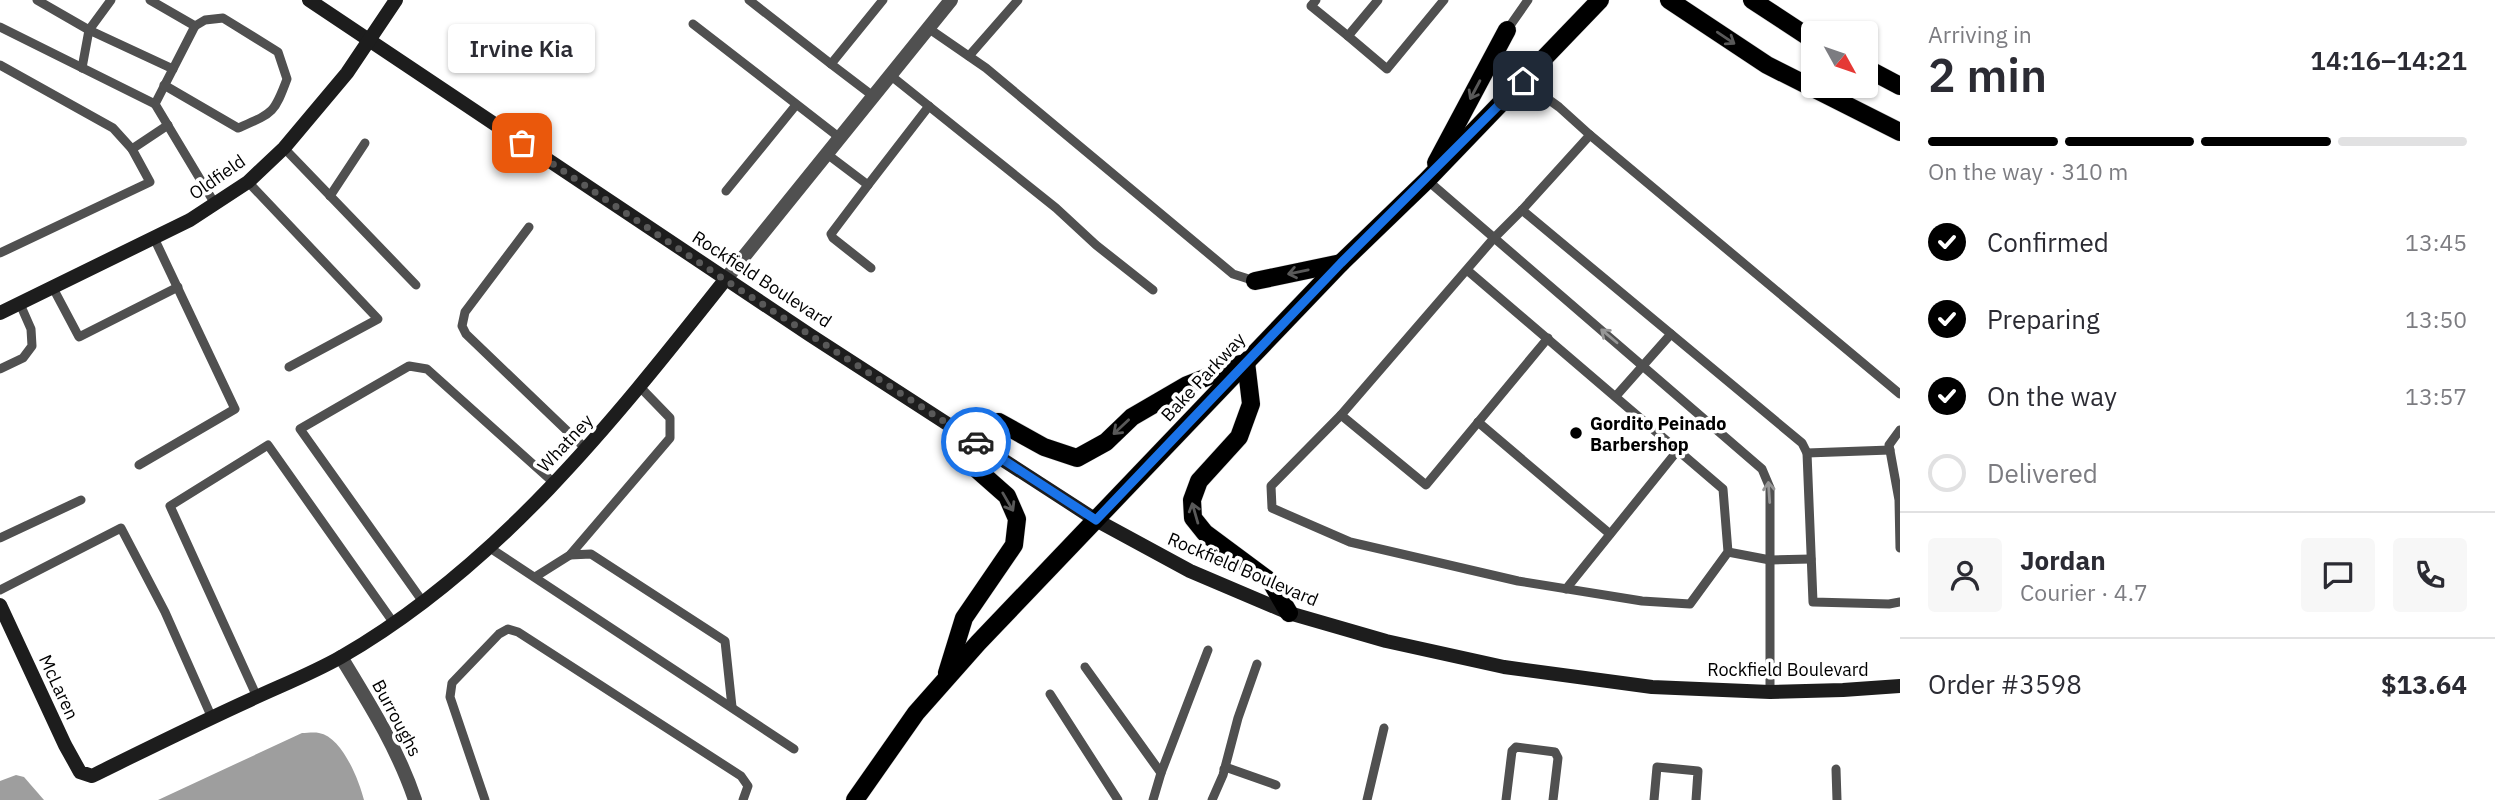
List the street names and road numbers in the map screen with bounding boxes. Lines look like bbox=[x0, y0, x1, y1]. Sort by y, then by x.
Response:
street label: Oldfield bbox=[184, 149, 250, 205]
street label: Rockfield Boulevard bbox=[688, 225, 836, 333]
street label: Bake Parkway bbox=[1156, 328, 1250, 426]
street label: Whatney bbox=[532, 409, 598, 477]
street label: Rockfield Boulevard bbox=[1164, 527, 1322, 611]
street label: McLaren bbox=[34, 651, 84, 723]
street label: Rockfield Boulevard bbox=[1707, 658, 1869, 681]
street label: Burroughs bbox=[367, 676, 427, 760]

